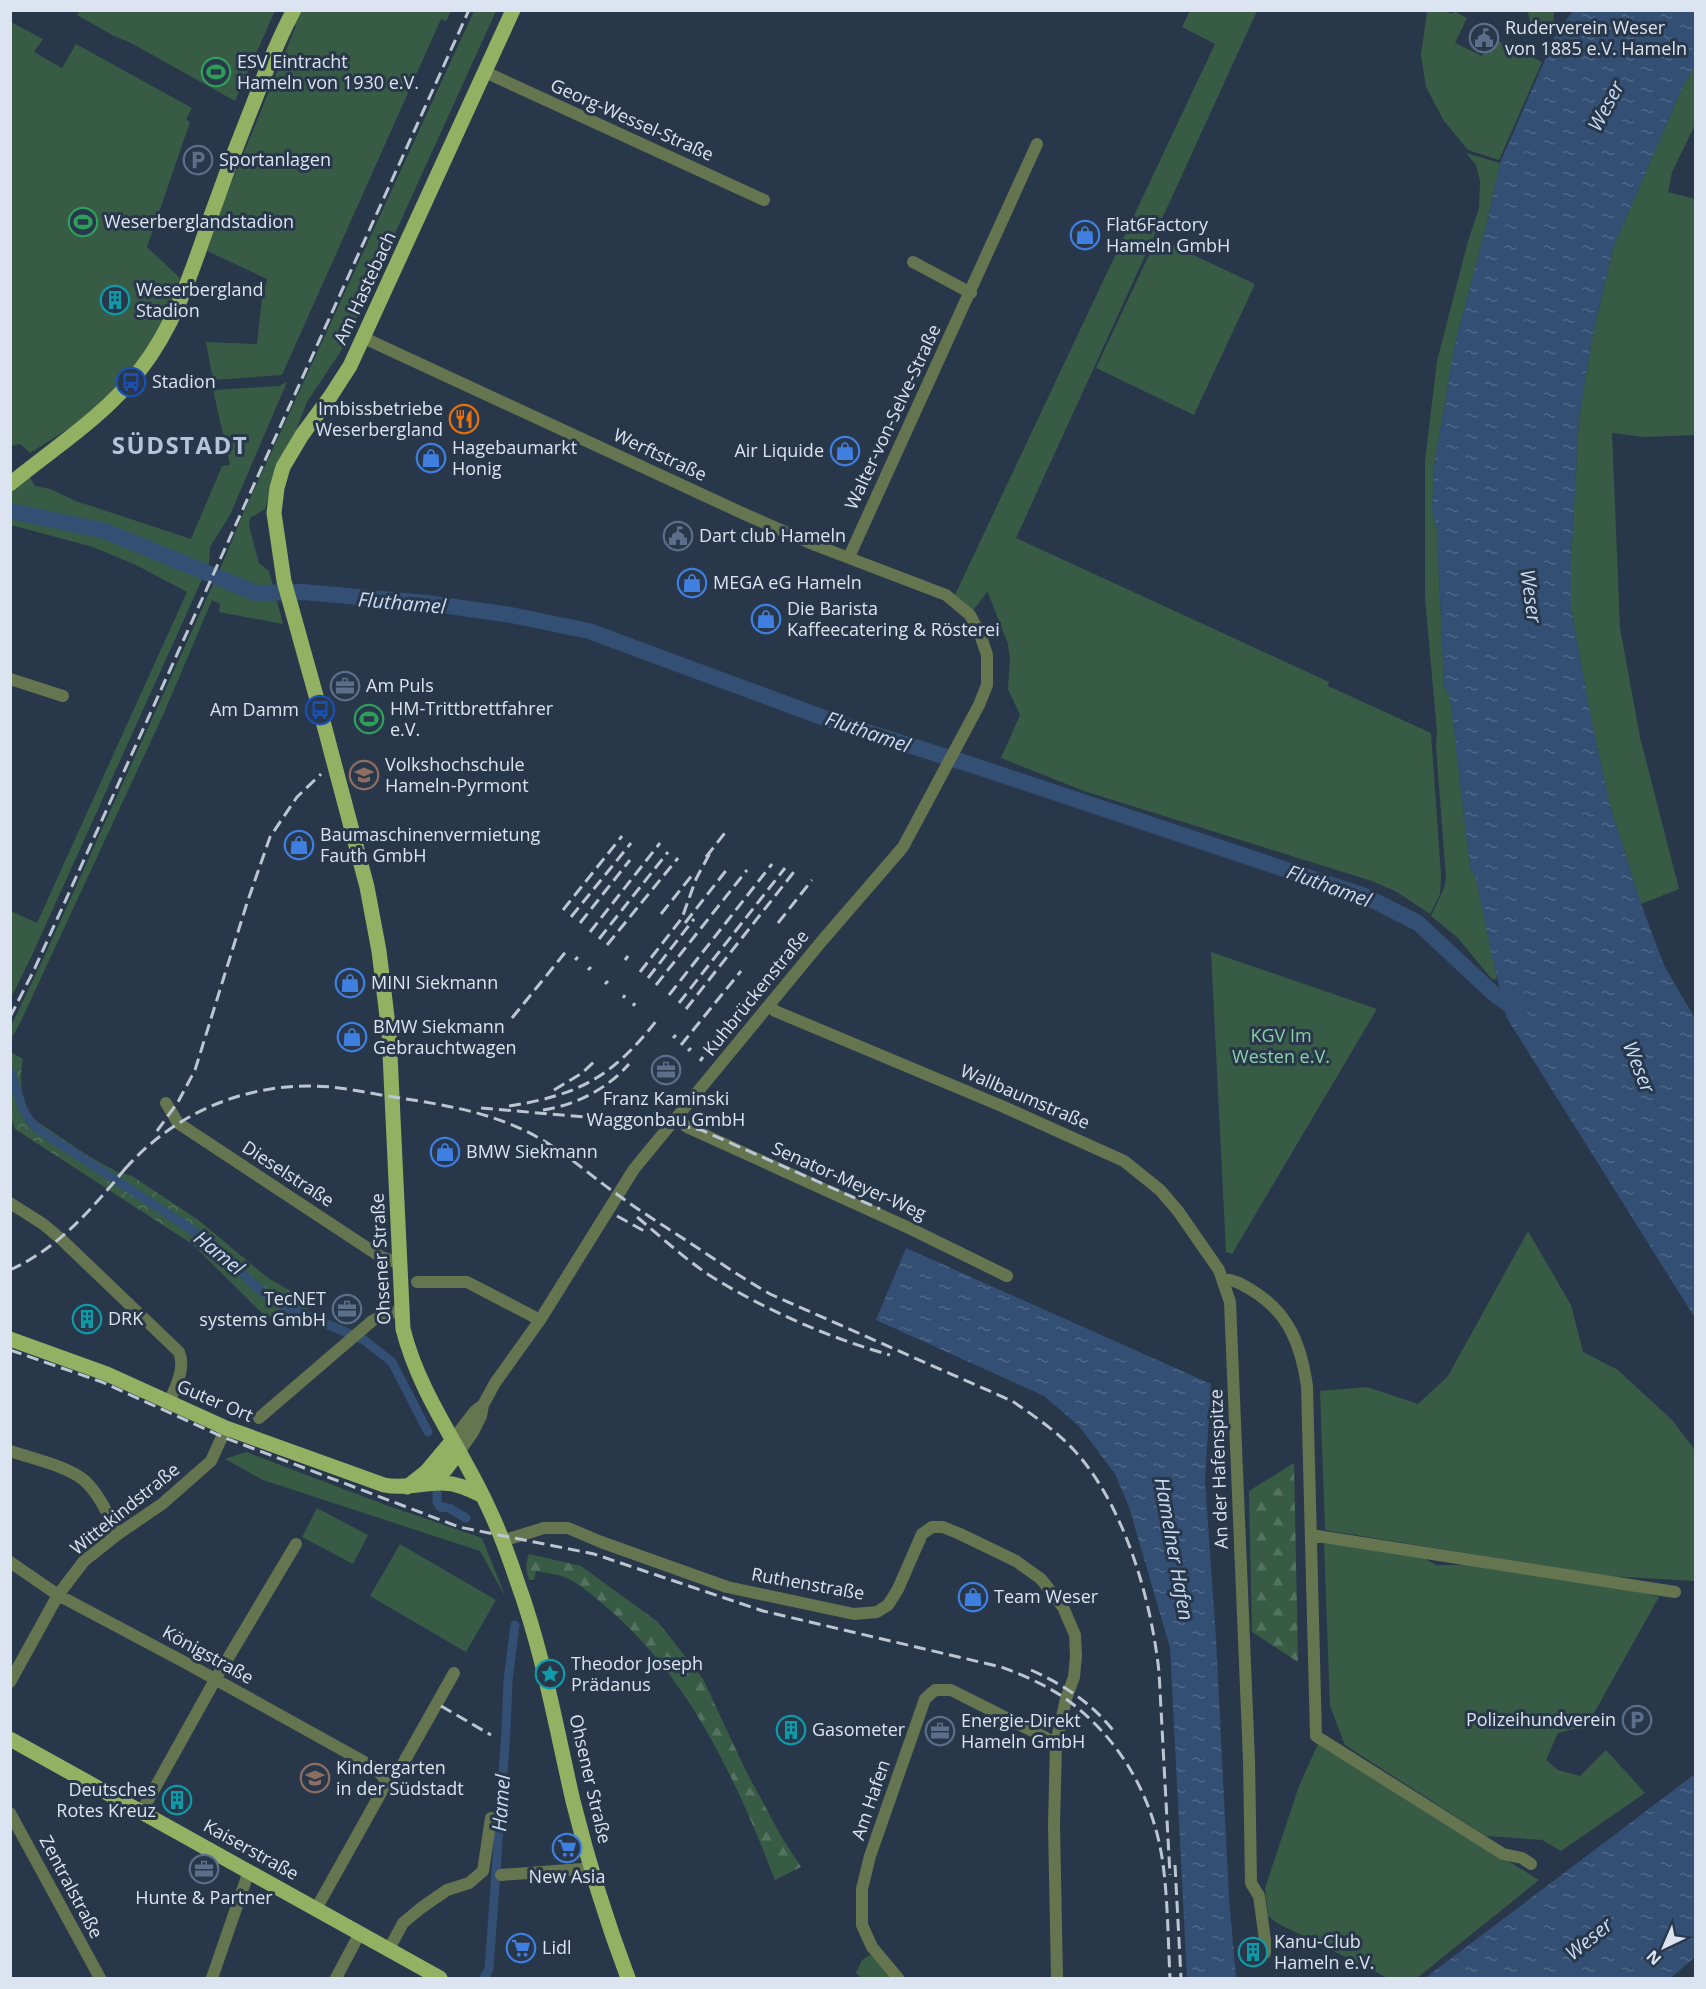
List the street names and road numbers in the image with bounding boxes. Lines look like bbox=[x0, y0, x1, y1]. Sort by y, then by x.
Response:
street label: Georg-Wessel-Straße bbox=[547, 72, 718, 166]
street label: Am Hastebach bbox=[327, 227, 401, 348]
street label: Walter-von-Selve-Straße bbox=[839, 320, 946, 513]
street label: Werftstraße bbox=[610, 422, 711, 486]
street label: Kuhbrückenstraße bbox=[697, 924, 813, 1060]
street label: Wallbaumstraße bbox=[957, 1058, 1094, 1134]
street label: Dieselstraße bbox=[238, 1135, 339, 1212]
street label: Senator-Meyer-Weg bbox=[768, 1135, 931, 1225]
street label: Ohsener Straße bbox=[365, 1193, 395, 1326]
street label: Guter Ort bbox=[174, 1373, 257, 1427]
street label: An der Hafenspitze bbox=[1203, 1389, 1233, 1549]
street label: Wittekindstraße bbox=[65, 1457, 184, 1560]
street label: Ruthenstraße bbox=[750, 1561, 867, 1605]
street label: Königstraße bbox=[159, 1619, 258, 1689]
street label: Ohsener Straße bbox=[564, 1712, 617, 1846]
street label: Am Hafen bbox=[845, 1756, 895, 1843]
street label: Kaiserstraße bbox=[200, 1813, 303, 1885]
street label: Zentralstraße bbox=[35, 1831, 109, 1942]

